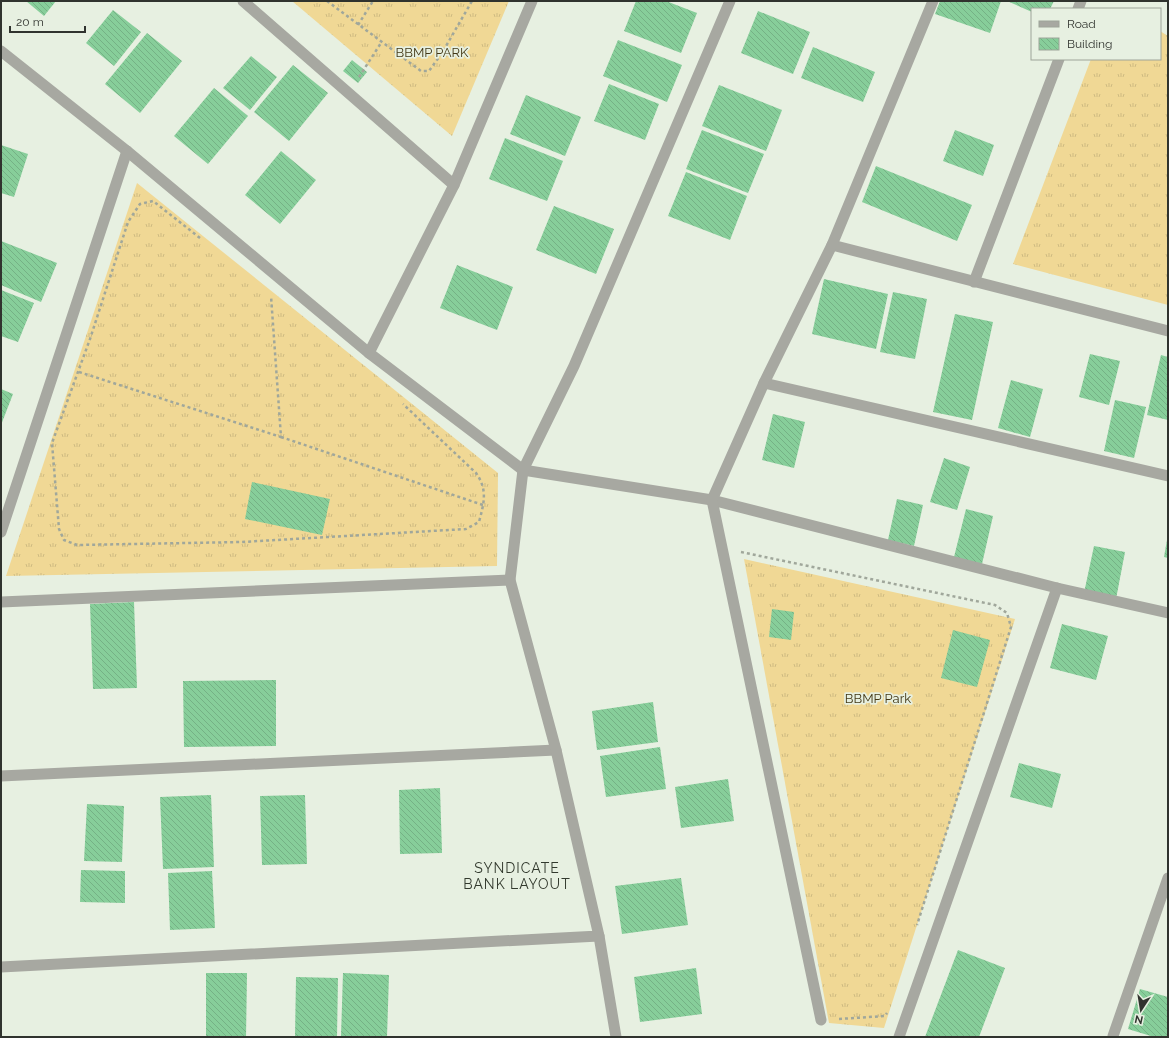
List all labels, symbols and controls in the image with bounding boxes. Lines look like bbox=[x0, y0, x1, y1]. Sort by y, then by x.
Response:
scale bar bbox=[10, 8, 85, 34]
legend bbox=[1031, 8, 1161, 60]
text: 20 m bbox=[16, 15, 44, 29]
text: Road bbox=[1067, 17, 1096, 31]
text: Building bbox=[1067, 37, 1113, 51]
park label: BBMP PARK bbox=[396, 45, 469, 60]
park label: BBMP Park bbox=[845, 691, 911, 706]
district label: SYNDICATE BANK LAYOUT bbox=[463, 860, 571, 892]
north arrow bbox=[1121, 990, 1161, 1030]
text: N bbox=[1134, 1012, 1144, 1027]

